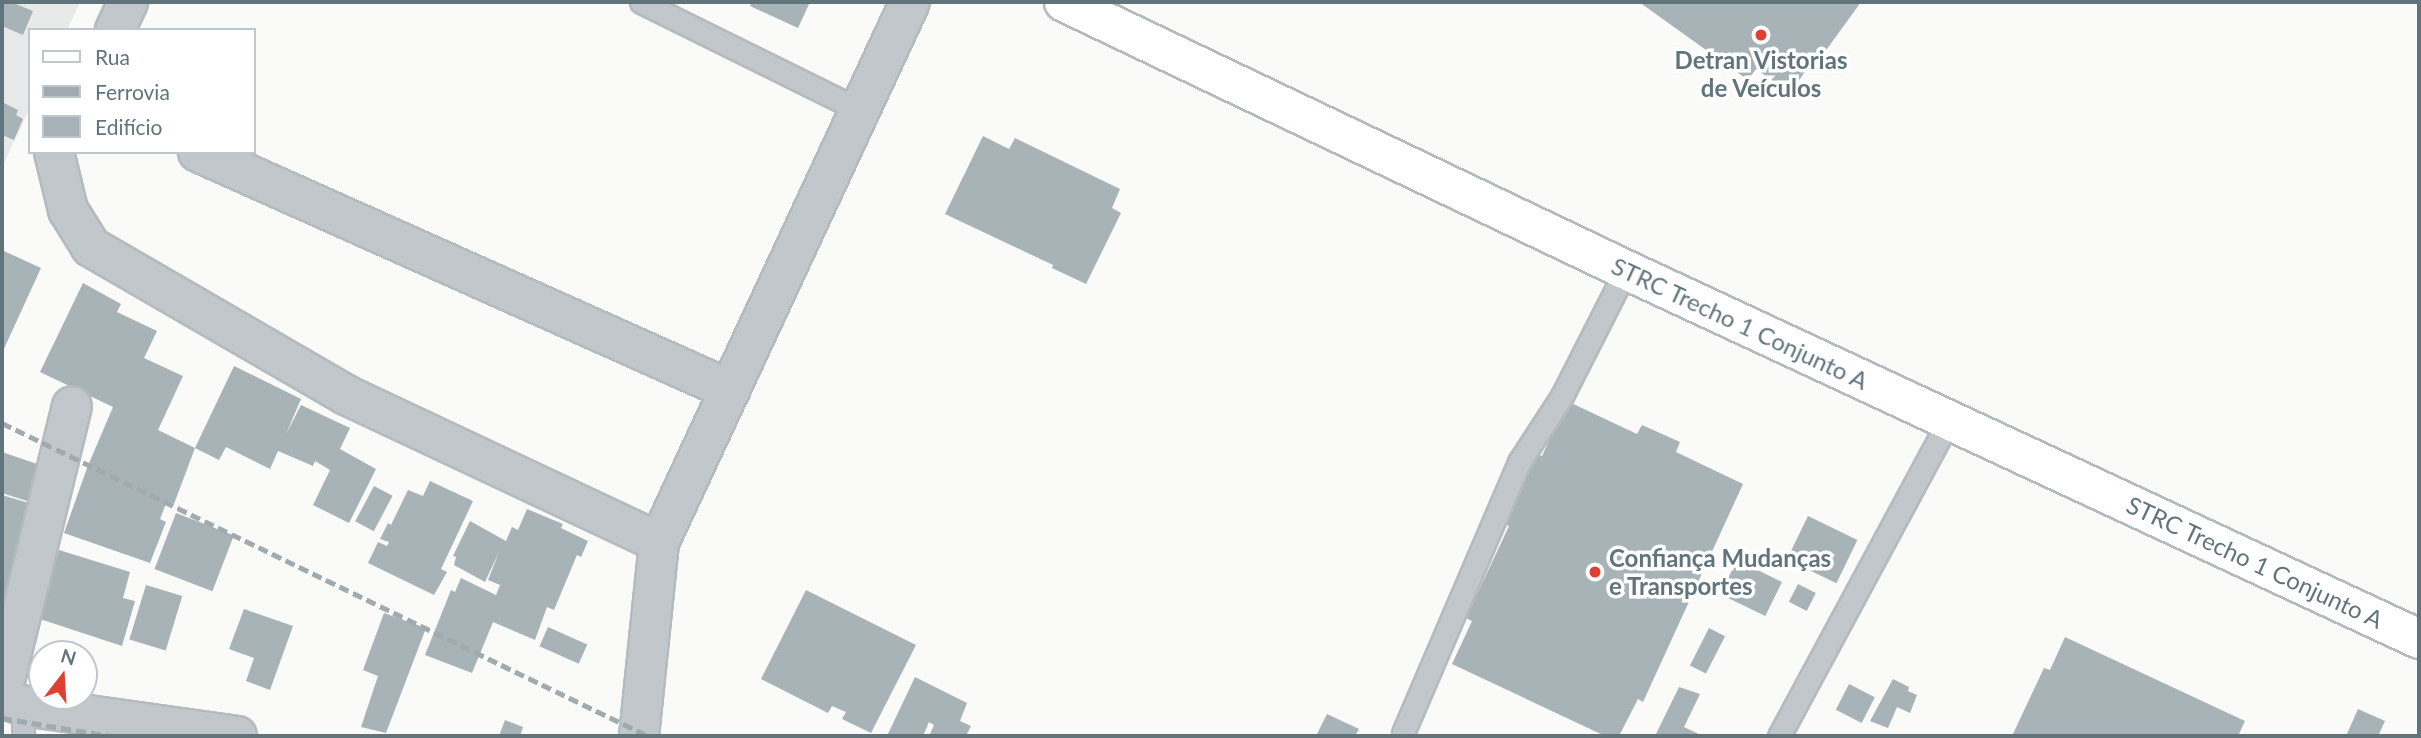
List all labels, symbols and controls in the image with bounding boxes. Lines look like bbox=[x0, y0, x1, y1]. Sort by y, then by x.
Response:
marker: Detran Vistorias de Veículos bbox=[1753, 27, 1769, 43]
legend bbox=[28, 28, 256, 154]
text: Rua bbox=[95, 44, 130, 69]
place label: Detran Vistorias de Veículos bbox=[1674, 46, 1848, 102]
text: Ferrovia bbox=[95, 79, 170, 104]
text: Edifício bbox=[95, 114, 162, 139]
street label: STRC Trecho 1 Conjunto A bbox=[1607, 251, 1873, 395]
street label: STRC Trecho 1 Conjunto A bbox=[2122, 490, 2388, 634]
place label: Confiança Mudanças e Transportes bbox=[1609, 544, 1831, 600]
marker: Confiança Mudanças e Transportes bbox=[1587, 564, 1603, 580]
north arrow bbox=[28, 640, 98, 710]
text: N bbox=[58, 643, 79, 669]

